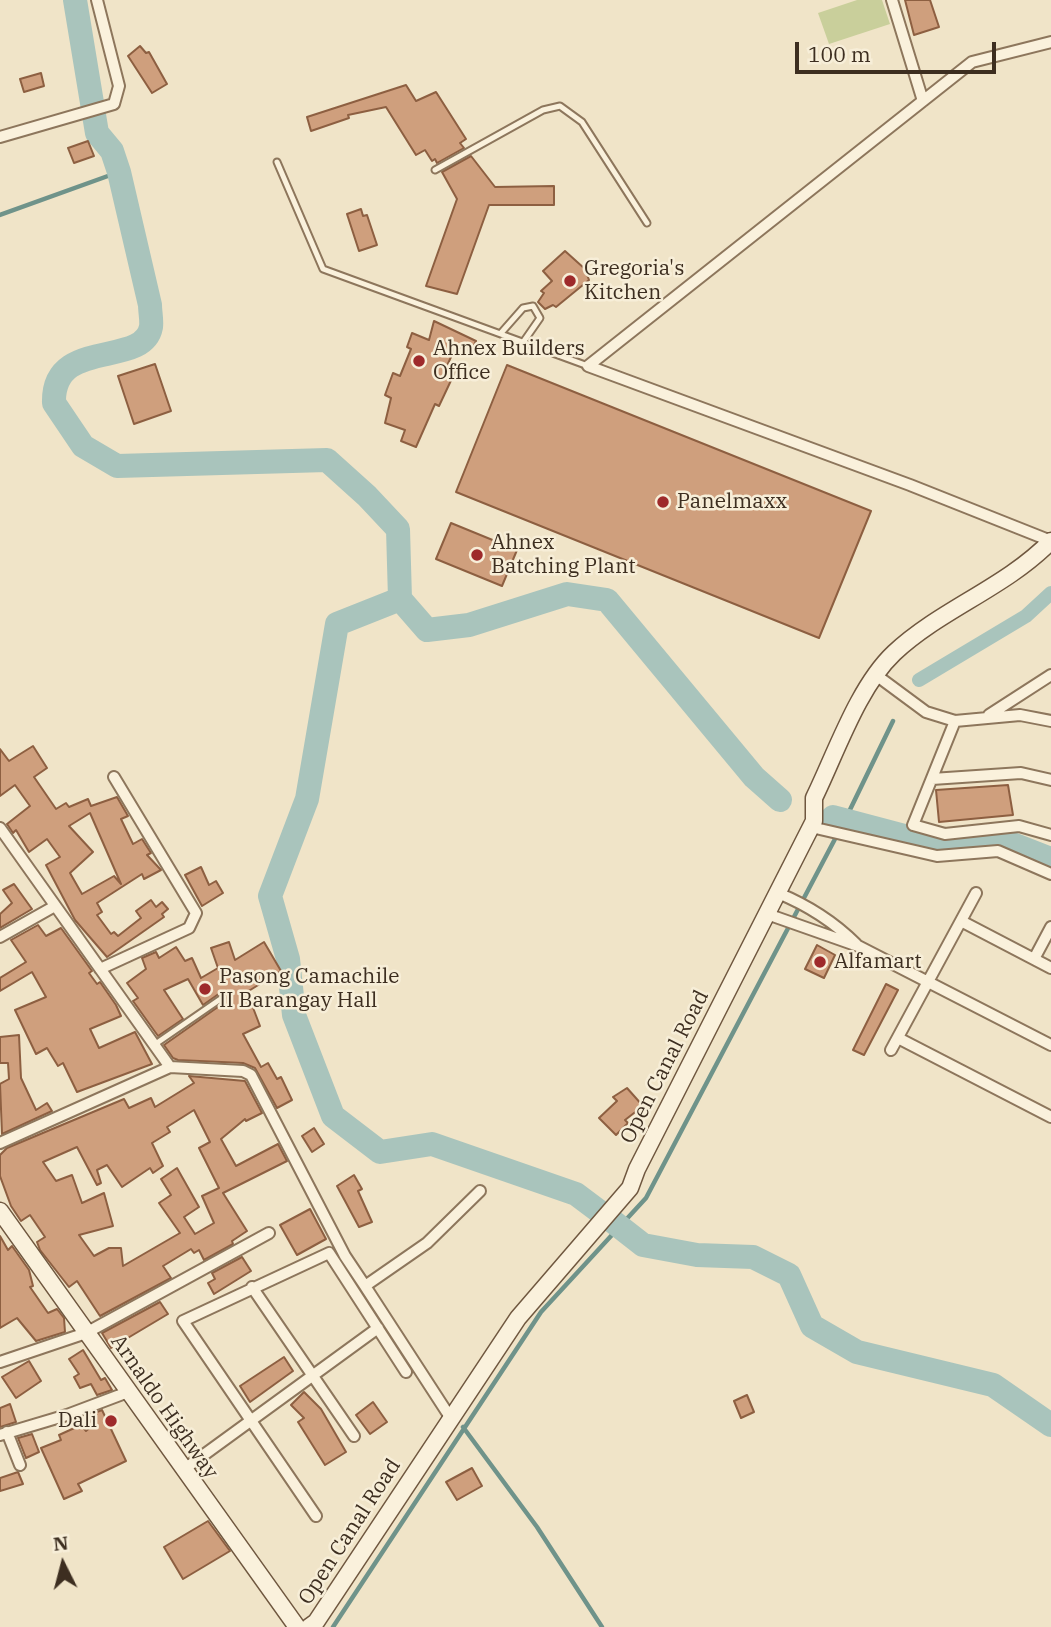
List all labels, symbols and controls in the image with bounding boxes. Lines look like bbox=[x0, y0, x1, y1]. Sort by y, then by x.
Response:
scale bar bbox=[799, 28, 1000, 72]
text: 100 m bbox=[808, 40, 871, 68]
place label: Gregoria's Kitchen bbox=[584, 256, 684, 306]
marker: Gregoria's Kitchen bbox=[562, 273, 578, 289]
place label: Ahnex Builders Office bbox=[433, 336, 585, 386]
marker: Ahnex Builders Office bbox=[411, 353, 427, 369]
place label: Panelmaxx bbox=[677, 489, 787, 515]
marker: Panelmaxx bbox=[655, 494, 671, 510]
place label: Ahnex Batching Plant bbox=[491, 530, 636, 580]
marker: Ahnex Batching Plant bbox=[469, 547, 485, 563]
place label: Alfamart bbox=[834, 949, 922, 975]
marker: Alfamart bbox=[812, 954, 828, 970]
place label: Pasong Camachile II Barangay Hall bbox=[219, 964, 400, 1014]
marker: Pasong Camachile II Barangay Hall bbox=[197, 981, 213, 997]
street label: Open Canal Road bbox=[615, 986, 715, 1148]
street label: Arnaldo Highway bbox=[105, 1330, 223, 1484]
place label: Dali bbox=[58, 1408, 97, 1434]
marker: Dali bbox=[103, 1413, 119, 1429]
street label: Open Canal Road bbox=[293, 1454, 407, 1610]
north arrow bbox=[28, 1529, 98, 1599]
text: N bbox=[52, 1530, 70, 1556]

